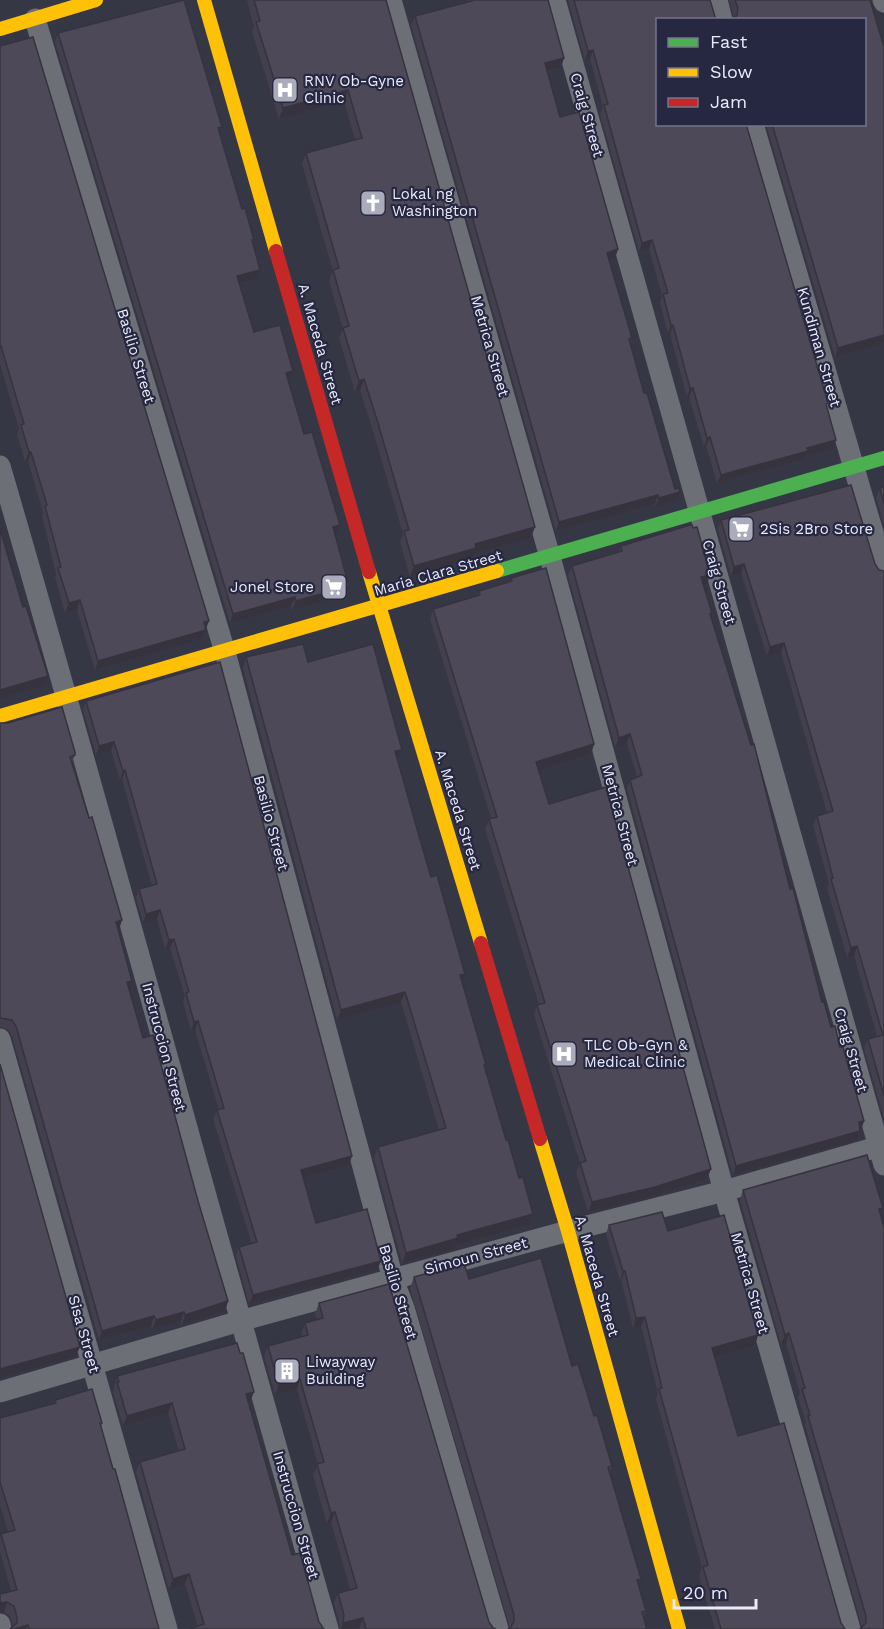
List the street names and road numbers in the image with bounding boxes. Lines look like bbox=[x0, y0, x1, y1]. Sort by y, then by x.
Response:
street label: Craig Street bbox=[566, 71, 608, 160]
street label: A. Maceda Street bbox=[294, 281, 346, 407]
street label: Kundiman Street bbox=[793, 285, 845, 410]
street label: Metrica Street bbox=[467, 293, 513, 399]
street label: Basilio Street bbox=[113, 306, 159, 406]
street label: Craig Street bbox=[698, 538, 740, 627]
street label: Maria Clara Street bbox=[372, 546, 505, 600]
street label: A. Maceda Street bbox=[431, 747, 485, 873]
street label: Metrica Street bbox=[598, 762, 642, 868]
street label: Basilio Street bbox=[250, 773, 293, 873]
street label: Instruccion Street bbox=[138, 981, 190, 1114]
street label: Craig Street bbox=[830, 1006, 872, 1095]
street label: A. Maceda Street bbox=[571, 1213, 623, 1339]
street label: Metrica Street bbox=[727, 1230, 773, 1336]
street label: Simoun Street bbox=[423, 1233, 530, 1278]
street label: Basilio Street bbox=[375, 1242, 421, 1342]
street label: Sisa Street bbox=[64, 1293, 104, 1376]
street label: Instruccion Street bbox=[269, 1449, 323, 1582]

